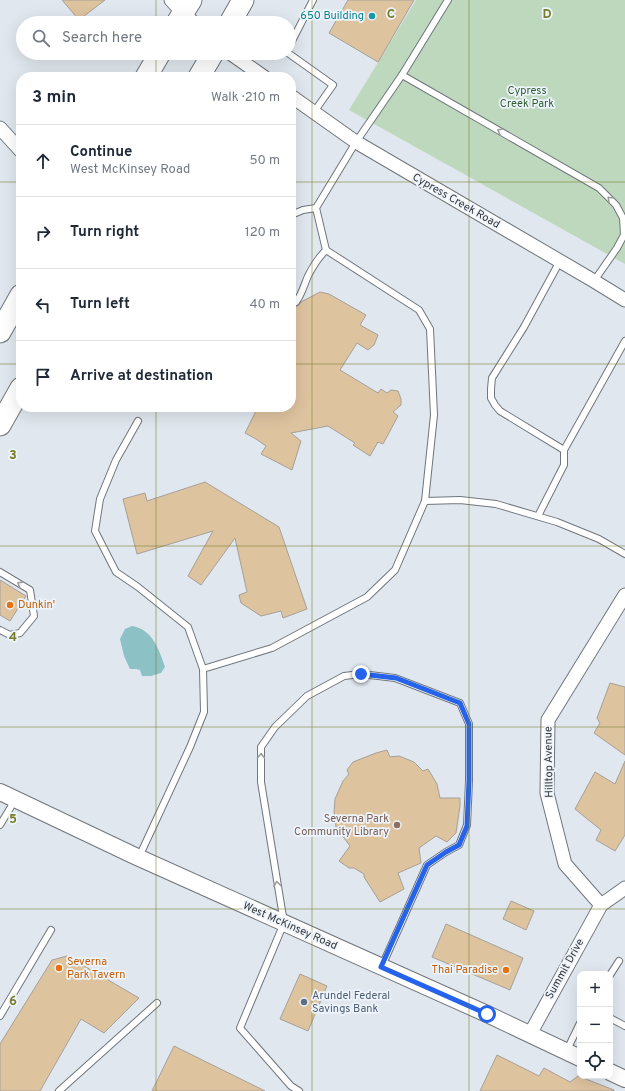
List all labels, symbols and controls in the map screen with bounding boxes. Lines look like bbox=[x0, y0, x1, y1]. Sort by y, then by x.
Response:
text: C bbox=[387, 7, 395, 23]
text: D bbox=[542, 7, 552, 23]
place label: 650 Building bbox=[300, 9, 364, 23]
marker: 650 Building bbox=[367, 11, 377, 21]
search box bbox=[16, 16, 296, 60]
icon: search bbox=[30, 27, 52, 49]
text: Search here bbox=[62, 29, 142, 48]
park label: Cypress Creek Park bbox=[500, 84, 554, 111]
text: 3 min bbox=[32, 87, 76, 109]
text: Walk · 210 m bbox=[211, 90, 280, 106]
one-way arrow bbox=[497, 129, 504, 136]
text: Continue bbox=[70, 143, 132, 162]
icon: ahead bbox=[32, 150, 54, 172]
text: 50 m bbox=[250, 153, 280, 169]
text: West McKinsey Road bbox=[70, 162, 190, 178]
street label: Cypress Creek Road bbox=[410, 170, 502, 232]
one-way arrow bbox=[607, 196, 615, 204]
icon: right bbox=[32, 222, 54, 244]
text: Turn right bbox=[70, 223, 139, 242]
text: 120 m bbox=[245, 225, 280, 241]
icon: left bbox=[32, 294, 54, 316]
text: Turn left bbox=[70, 295, 130, 314]
text: 40 m bbox=[250, 297, 280, 313]
icon: arrive bbox=[32, 366, 54, 388]
text: Arrive at destination bbox=[70, 367, 213, 386]
text: 3 bbox=[9, 448, 17, 464]
one-way arrow bbox=[17, 582, 24, 589]
place label: Dunkin' bbox=[18, 598, 55, 612]
marker: Dunkin' bbox=[5, 600, 15, 610]
text: 4 bbox=[9, 630, 17, 646]
route end bbox=[352, 665, 370, 683]
street label: Hilltop Avenue bbox=[541, 726, 557, 798]
one-way arrow bbox=[257, 753, 265, 759]
text: 5 bbox=[9, 812, 17, 828]
place label: Severna Park Community Library bbox=[294, 812, 389, 839]
marker: Severna Park Community Library bbox=[392, 820, 402, 830]
one-way arrow bbox=[273, 881, 282, 887]
street label: West McKinsey Road bbox=[241, 899, 339, 953]
street label: Summit Drive bbox=[543, 936, 587, 1002]
place label: Severna Park Tavern bbox=[67, 955, 125, 982]
marker: Severna Park Tavern bbox=[54, 963, 64, 973]
place label: Thai Paradise bbox=[432, 963, 498, 977]
marker: Thai Paradise bbox=[501, 965, 511, 975]
map controls bbox=[577, 971, 613, 1079]
button: + bbox=[577, 971, 613, 1007]
place label: Arundel Federal Savings Bank bbox=[312, 989, 390, 1016]
text: 6 bbox=[9, 994, 17, 1010]
marker: Arundel Federal Savings Bank bbox=[299, 997, 309, 1007]
route start bbox=[478, 1005, 496, 1023]
button: − bbox=[577, 1007, 613, 1043]
button: locate bbox=[577, 1043, 613, 1079]

